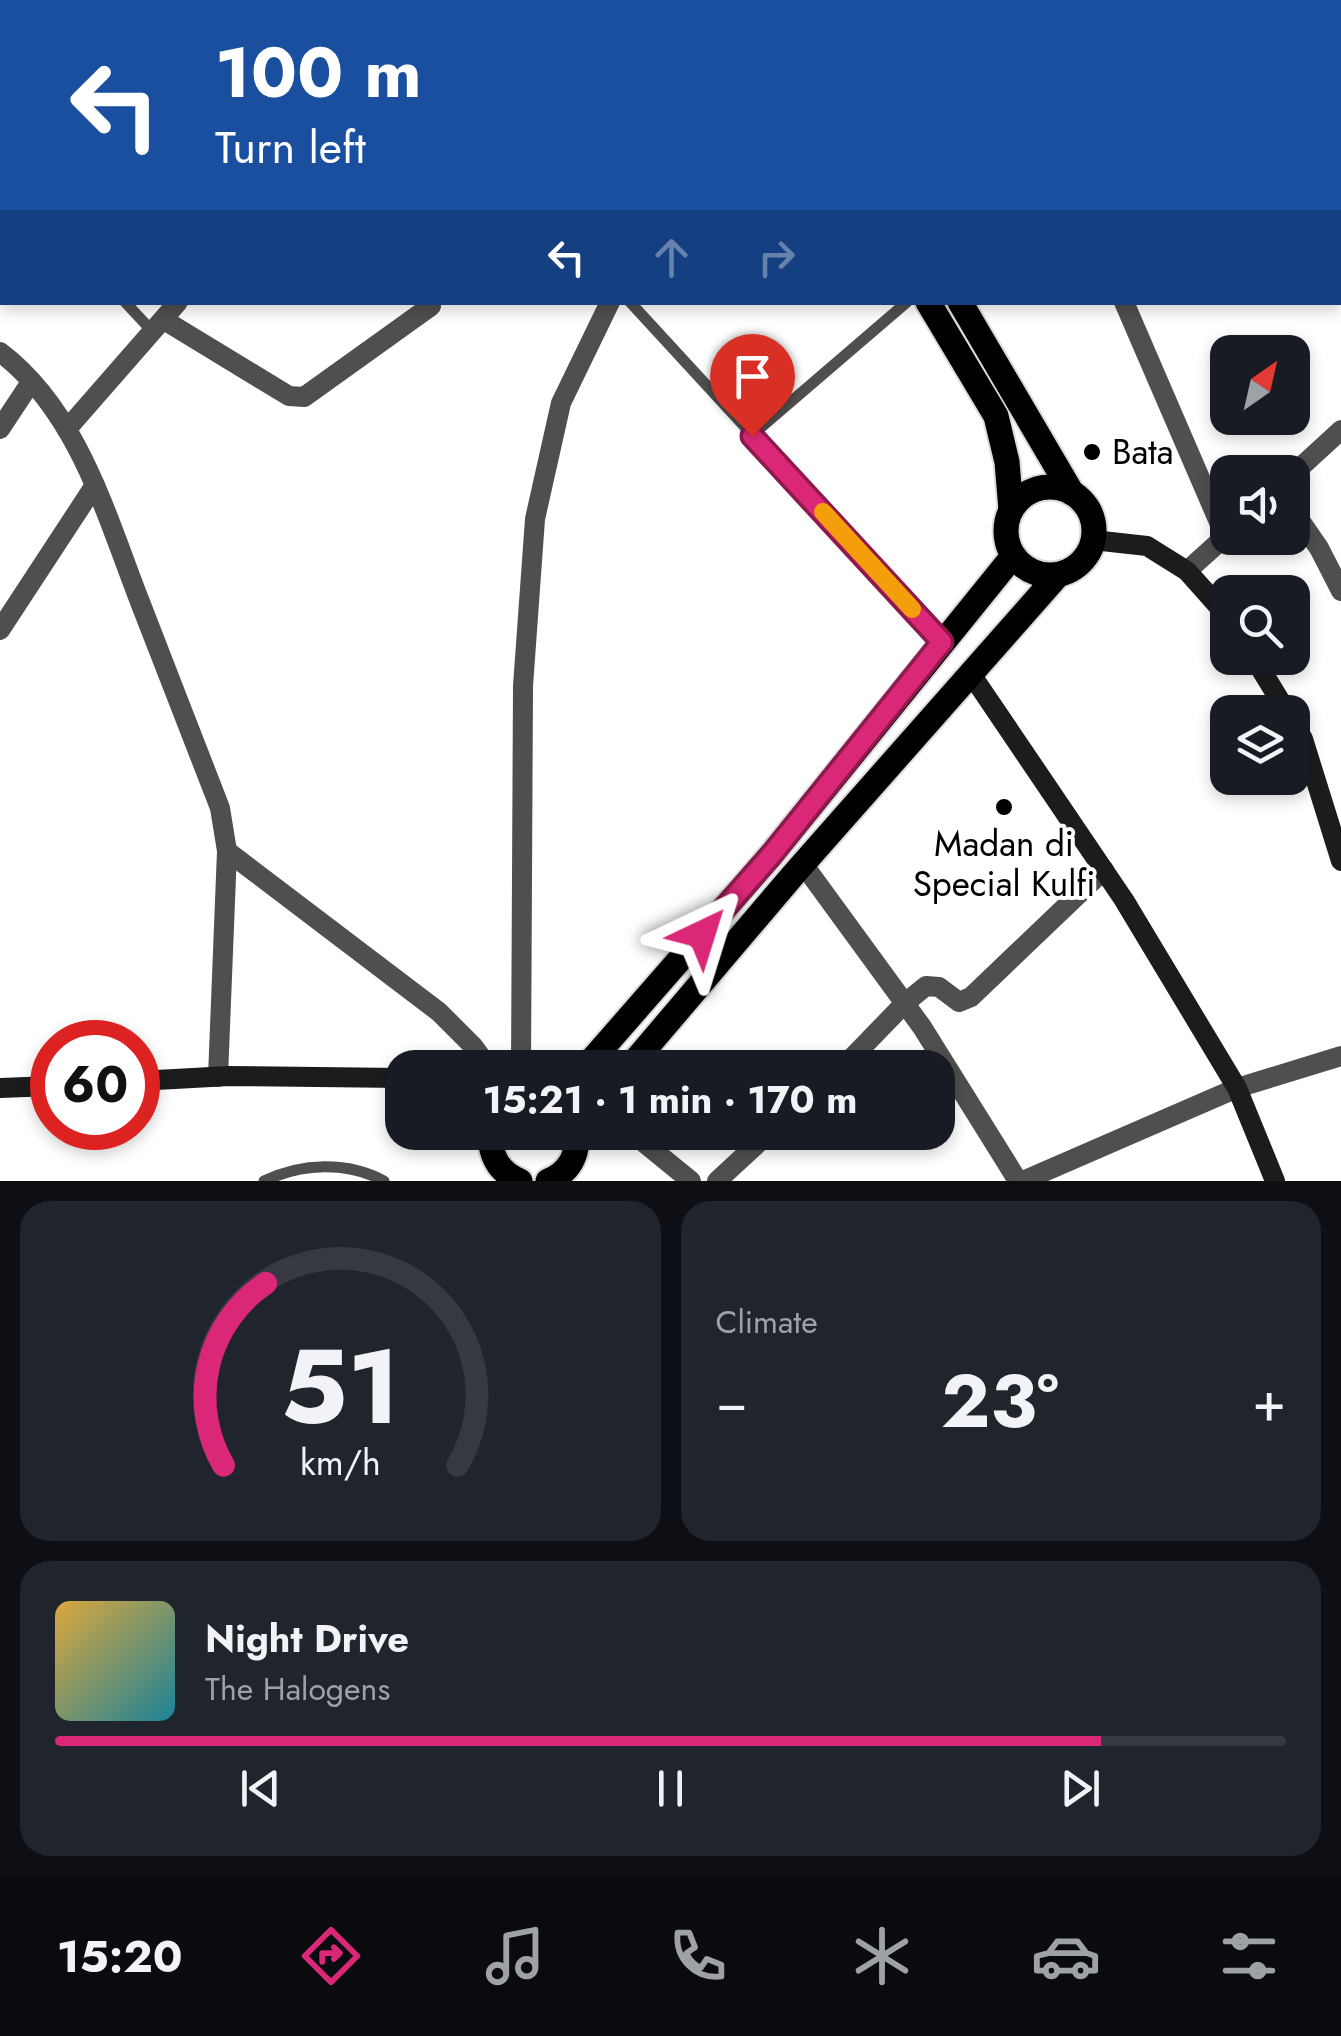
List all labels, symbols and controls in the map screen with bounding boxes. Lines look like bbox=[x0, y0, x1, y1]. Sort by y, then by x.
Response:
text: 100 m bbox=[215, 22, 422, 123]
icon: left bbox=[50, 40, 180, 170]
text: Turn left bbox=[215, 115, 366, 180]
icon: left bbox=[539, 230, 594, 285]
icon: ahead bbox=[644, 230, 699, 285]
icon: right bbox=[749, 230, 804, 285]
pin bbox=[710, 334, 795, 437]
north arrow bbox=[1210, 335, 1310, 435]
map controls bbox=[1210, 335, 1310, 795]
icon: arrive bbox=[725, 349, 780, 404]
place label: Bata bbox=[1112, 427, 1174, 477]
marker: Bata bbox=[1081, 441, 1103, 463]
button: sound bbox=[1210, 455, 1310, 555]
button: search bbox=[1210, 575, 1310, 675]
button: layers bbox=[1210, 695, 1310, 795]
marker: Madan di Special Kulfi bbox=[993, 796, 1015, 818]
place label: Madan di Special Kulfi bbox=[913, 819, 1095, 909]
position arrow bbox=[650, 882, 754, 986]
speed limit sign: 60 bbox=[30, 1020, 160, 1150]
text: 15:21 · 1 min · 170 m bbox=[483, 1072, 857, 1127]
text: Climate bbox=[716, 1299, 818, 1345]
text: 51 bbox=[280, 1312, 400, 1462]
text: 23° bbox=[941, 1347, 1059, 1455]
text: − bbox=[716, 1362, 748, 1442]
text: + bbox=[1252, 1362, 1286, 1442]
text: km/h bbox=[300, 1437, 381, 1488]
text: Night Drive bbox=[205, 1611, 409, 1666]
text: The Halogens bbox=[205, 1666, 390, 1712]
icon: previous bbox=[233, 1761, 288, 1816]
icon: pause bbox=[643, 1761, 698, 1816]
icon: next bbox=[1053, 1761, 1108, 1816]
icon: directions bbox=[296, 1921, 366, 1991]
icon: music bbox=[480, 1921, 550, 1991]
icon: phone bbox=[663, 1921, 733, 1991]
icon: climate bbox=[847, 1921, 917, 1991]
icon: car bbox=[1031, 1921, 1101, 1991]
icon: filters bbox=[1214, 1921, 1284, 1991]
text: 15:20 bbox=[57, 1924, 183, 1989]

